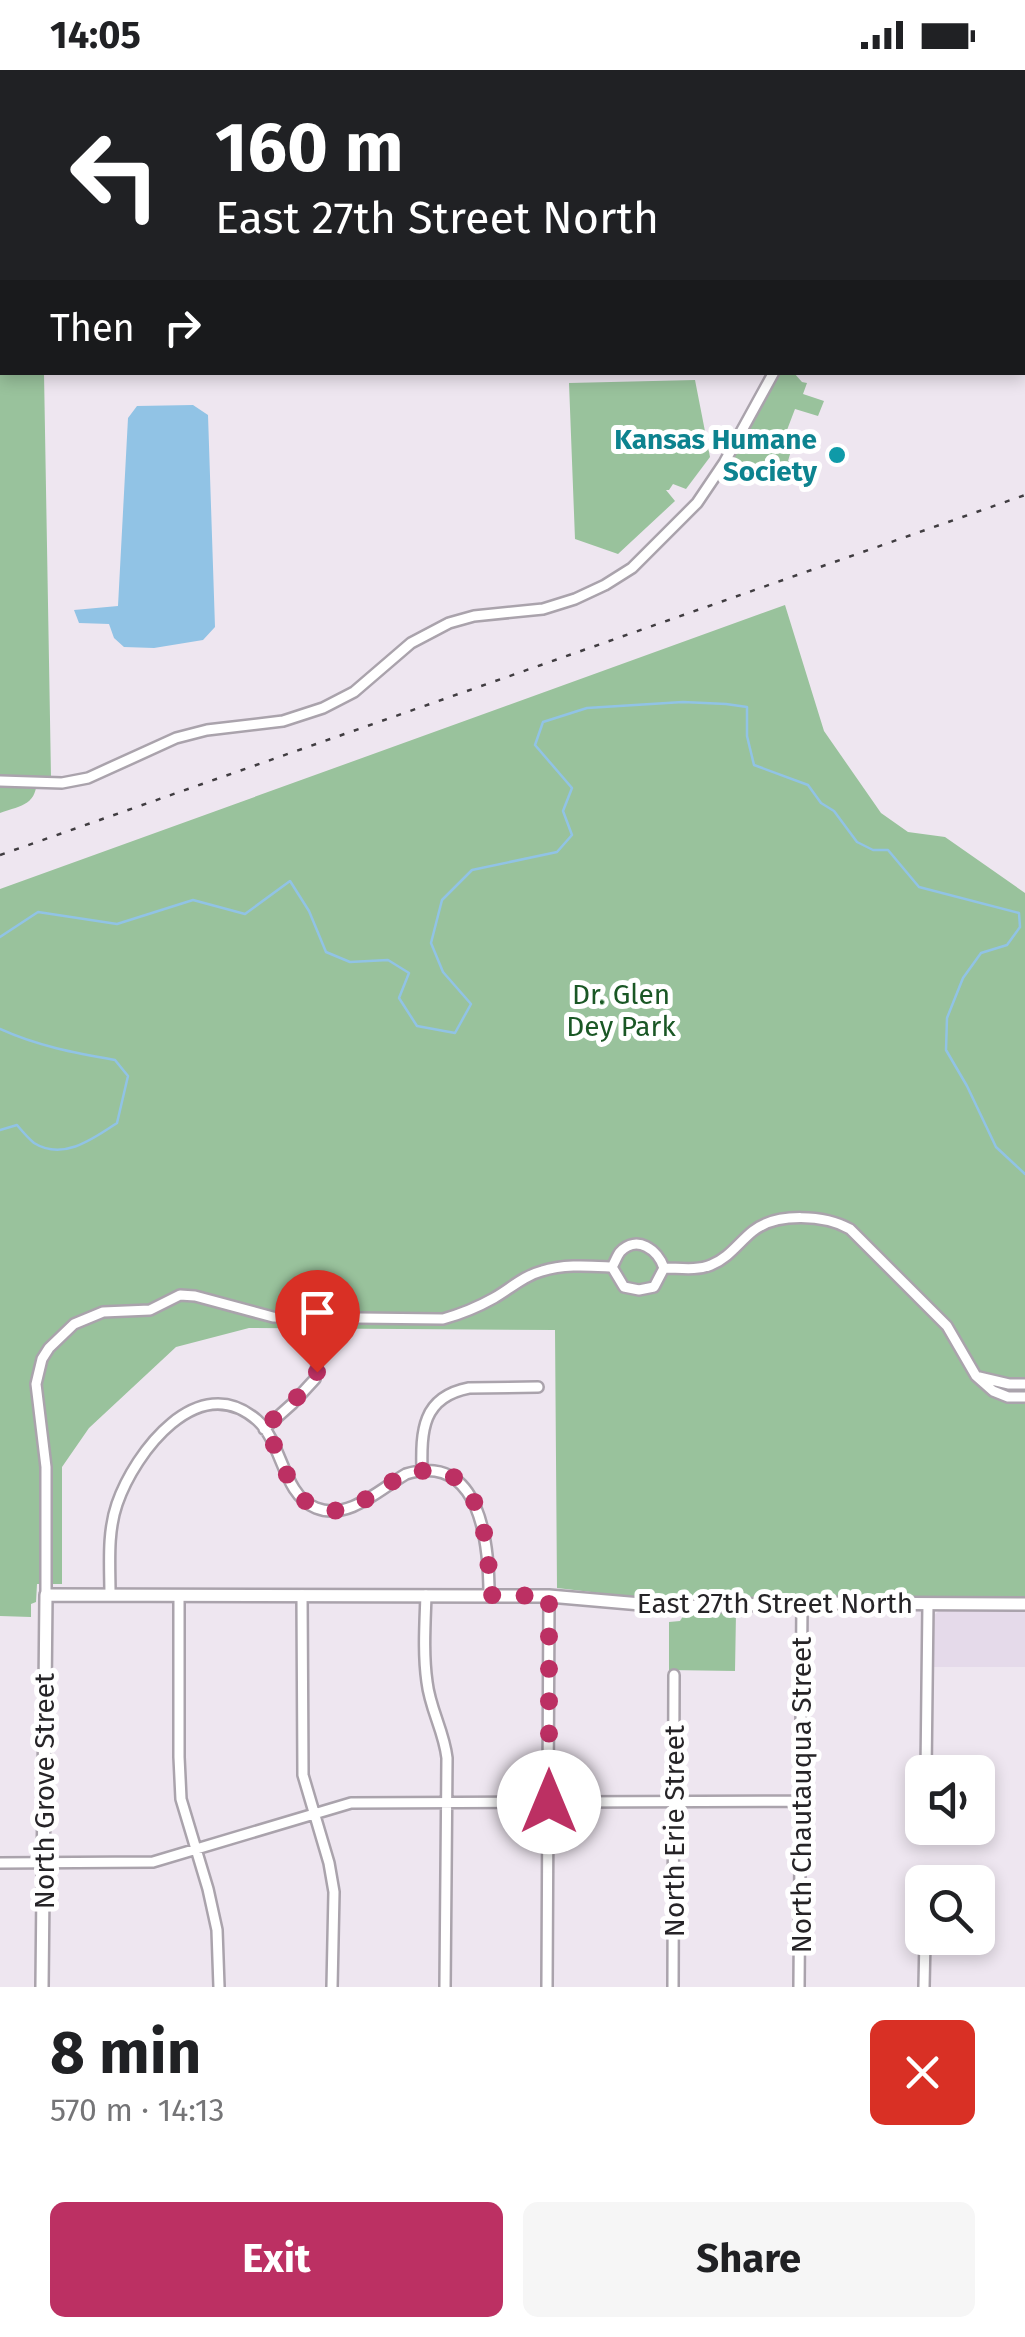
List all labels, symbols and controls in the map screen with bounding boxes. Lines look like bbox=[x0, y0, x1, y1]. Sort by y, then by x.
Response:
text: 14:05 bbox=[50, 12, 141, 58]
text: 160 m bbox=[215, 106, 404, 190]
icon: left bbox=[50, 110, 180, 240]
text: East 27th Street North bbox=[215, 191, 659, 245]
icon: right bbox=[155, 300, 210, 355]
text: Then bbox=[50, 305, 135, 351]
place label: Kansas Humane Society bbox=[614, 423, 817, 488]
marker: Kansas Humane Society bbox=[826, 444, 848, 466]
park label: Dr. Glen Dey Park bbox=[566, 978, 676, 1043]
pin bbox=[275, 1270, 360, 1373]
icon: arrive bbox=[290, 1285, 345, 1340]
street label: East 27th Street North bbox=[637, 1587, 913, 1620]
street label: North Chautauqua Street bbox=[785, 1636, 818, 1953]
street label: North Grove Street bbox=[28, 1672, 61, 1909]
street label: North Erie Street bbox=[658, 1724, 691, 1937]
position arrow bbox=[497, 1750, 601, 1854]
map controls bbox=[905, 1755, 995, 1955]
button: sound bbox=[905, 1755, 995, 1845]
button: search bbox=[905, 1865, 995, 1955]
text: 8 min bbox=[50, 2017, 201, 2089]
button: close bbox=[870, 2020, 975, 2125]
text: 570 m · 14:13 bbox=[50, 2091, 225, 2129]
button: Exit bbox=[50, 2202, 503, 2317]
button: Share bbox=[523, 2202, 975, 2317]

